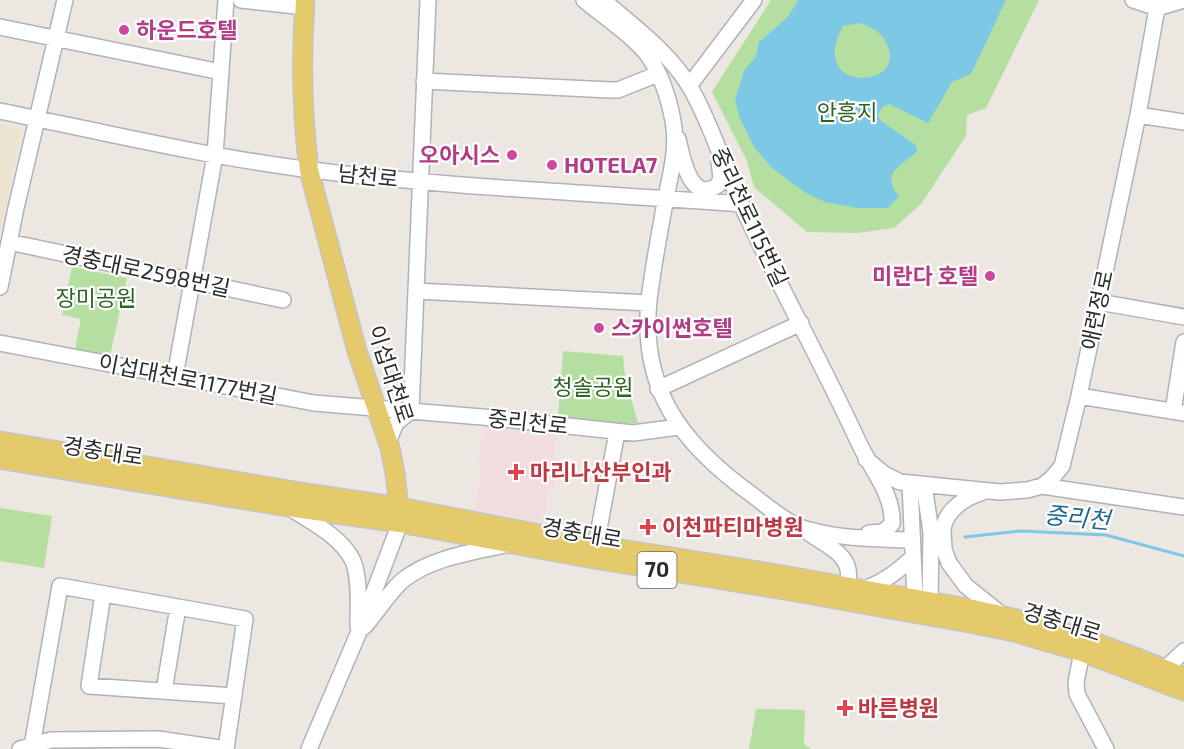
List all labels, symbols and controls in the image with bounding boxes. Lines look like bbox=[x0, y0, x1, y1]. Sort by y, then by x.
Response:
place label: 하운드호텔 bbox=[136, 16, 237, 42]
marker: 하운드호텔 bbox=[117, 23, 131, 37]
park label: 안흥지 bbox=[817, 98, 877, 124]
place label: 오아시스 bbox=[419, 141, 500, 167]
street label: 중리천로115번길 bbox=[707, 143, 795, 290]
marker: 오아시스 bbox=[505, 148, 519, 162]
place label: HOTELA7 bbox=[564, 151, 658, 177]
marker: HOTELA7 bbox=[545, 158, 559, 172]
street label: 남천로 bbox=[337, 159, 400, 191]
street label: 경충대로2598번길 bbox=[60, 239, 233, 301]
place label: 미란다 호텔 bbox=[872, 262, 978, 288]
street label: 애련정로 bbox=[1075, 267, 1117, 352]
marker: 미란다 호텔 bbox=[983, 269, 997, 283]
park label: 장미공원 bbox=[56, 284, 136, 310]
place label: 스카이썬호텔 bbox=[611, 314, 732, 340]
marker: 스카이썬호텔 bbox=[592, 321, 606, 335]
street label: 이섭대천로 bbox=[364, 322, 420, 426]
street label: 이섭대천로1177번길 bbox=[97, 348, 280, 408]
park label: 청솔공원 bbox=[553, 373, 633, 399]
street label: 중리천로 bbox=[486, 404, 570, 438]
street label: 경충대로 bbox=[61, 431, 145, 469]
place label: 마리나산부인과 bbox=[530, 458, 672, 484]
marker: 마리나산부인과 bbox=[507, 463, 525, 481]
water label: 중리천 bbox=[1043, 499, 1114, 534]
street label: 경충대로 bbox=[540, 512, 624, 552]
place label: 이천파티마병원 bbox=[662, 513, 804, 539]
marker: 이천파티마병원 bbox=[639, 518, 657, 536]
road number: 70 bbox=[638, 552, 676, 588]
street label: 경충대로 bbox=[1020, 597, 1105, 645]
place label: 바른병원 bbox=[858, 694, 939, 720]
marker: 바른병원 bbox=[836, 699, 854, 717]

